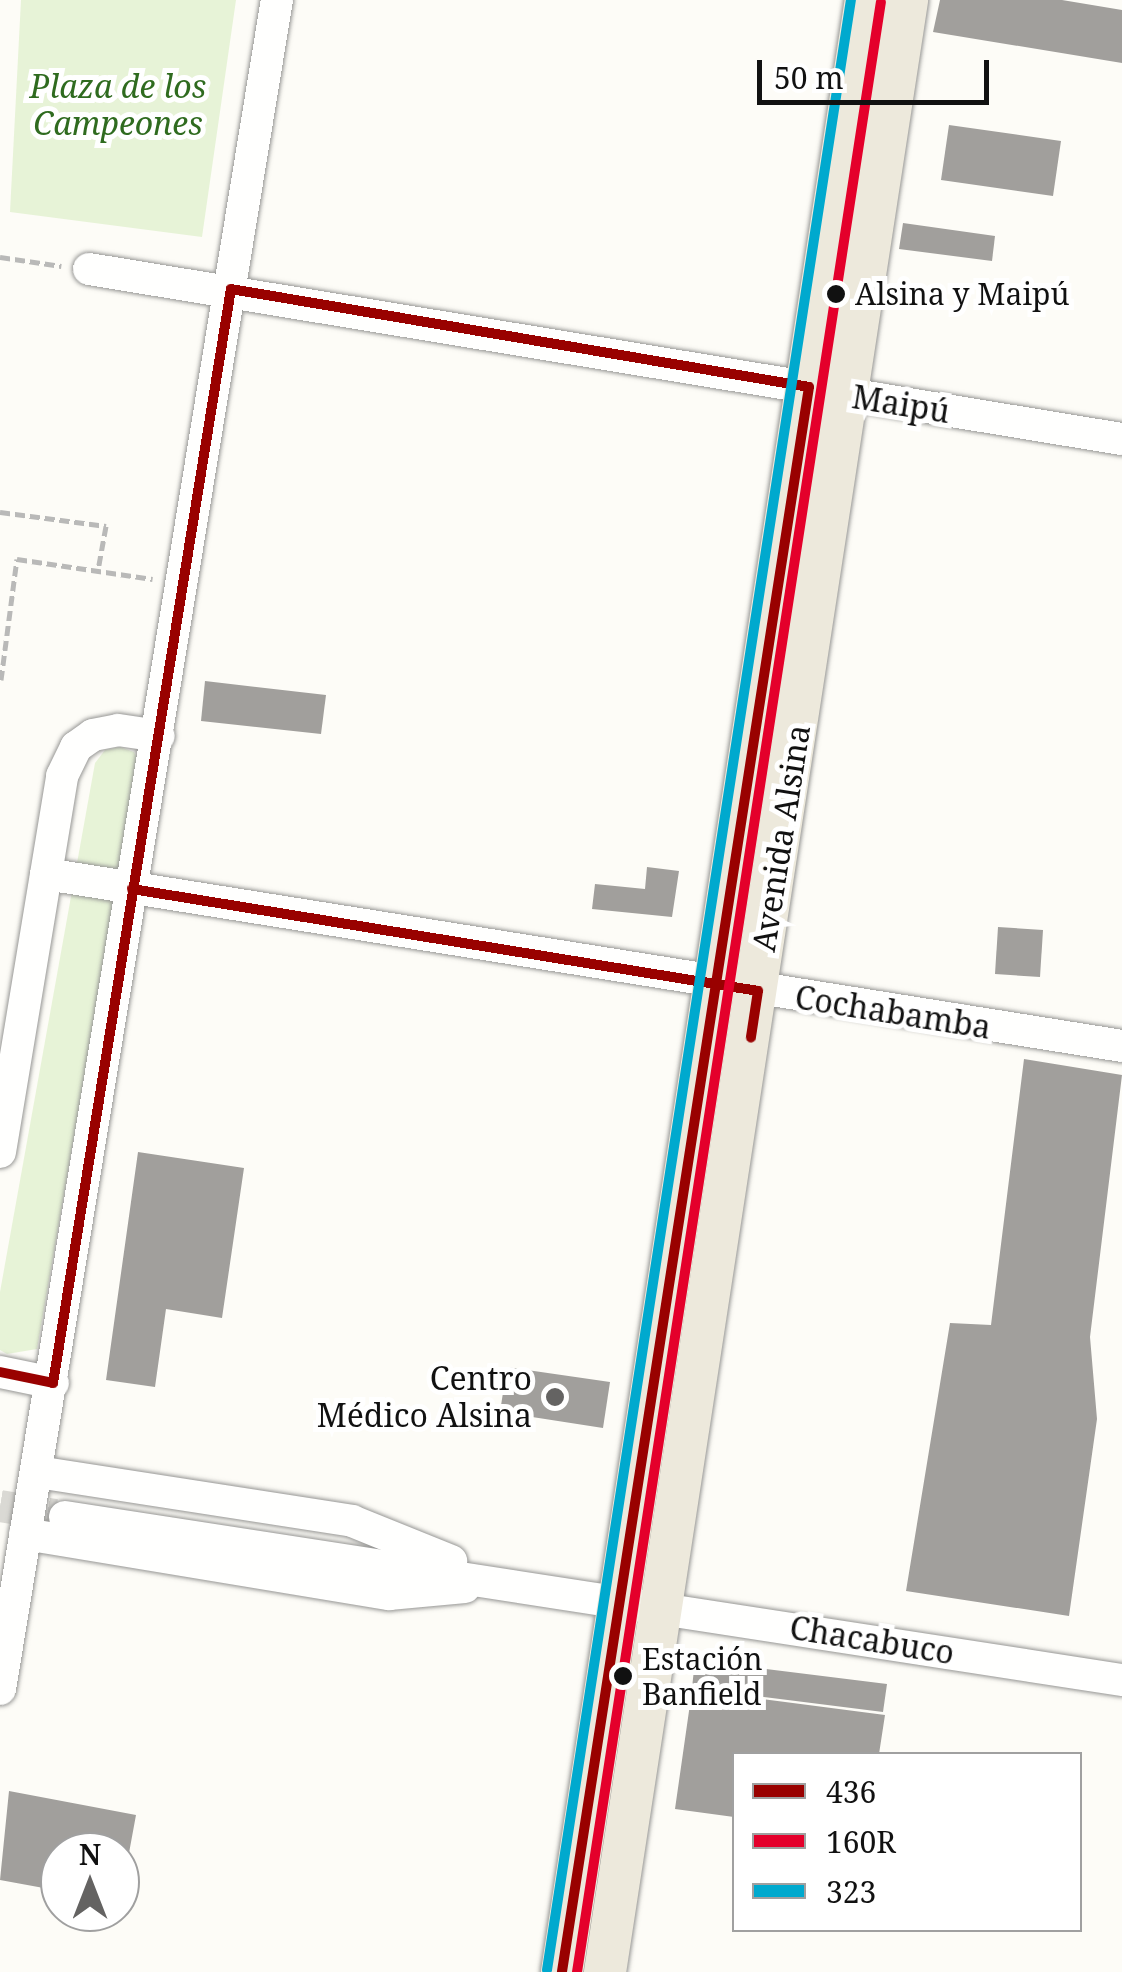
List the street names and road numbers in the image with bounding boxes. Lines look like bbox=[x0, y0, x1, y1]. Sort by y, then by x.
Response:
street label: Maipú bbox=[849, 377, 953, 431]
street label: Avenida Alsina bbox=[744, 722, 818, 954]
street label: Cochabamba bbox=[792, 978, 994, 1046]
street label: Chacabuco bbox=[787, 1608, 957, 1672]

